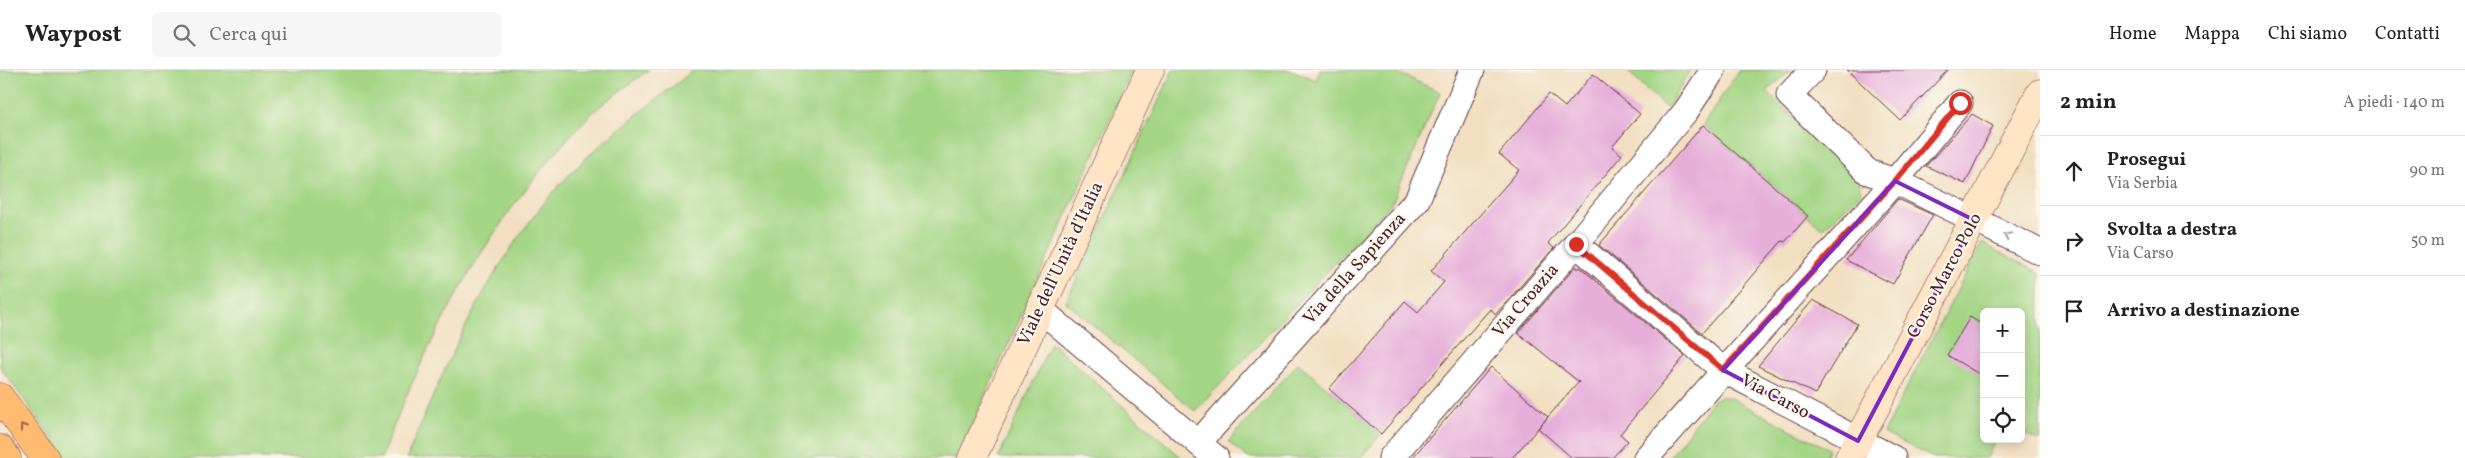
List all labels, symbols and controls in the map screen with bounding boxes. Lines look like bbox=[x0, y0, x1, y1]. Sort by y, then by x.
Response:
search box bbox=[152, 12, 502, 57]
text: Waypost bbox=[25, 18, 122, 52]
icon: search bbox=[170, 21, 198, 49]
text: Cerca qui bbox=[210, 22, 288, 48]
text: Home bbox=[2109, 22, 2157, 47]
text: Mappa bbox=[2185, 22, 2240, 47]
text: Chi siamo bbox=[2268, 22, 2347, 47]
text: Contatti bbox=[2375, 22, 2440, 47]
text: 2 min bbox=[2060, 88, 2117, 117]
route start bbox=[1949, 92, 1972, 115]
text: A piedi · 140 m bbox=[2343, 92, 2445, 114]
text: Prosegui bbox=[2107, 147, 2186, 173]
icon: ahead bbox=[2060, 157, 2088, 185]
text: 90 m bbox=[2409, 160, 2445, 182]
text: Via Serbia bbox=[2107, 173, 2178, 195]
street label: Viale dell'Unità d'Italia bbox=[1012, 178, 1110, 350]
street label: Via della Sapienza bbox=[1298, 207, 1412, 331]
street label: Corso Marco Polo bbox=[1901, 209, 1989, 343]
text: Svolta a destra bbox=[2107, 217, 2237, 243]
icon: right bbox=[2060, 227, 2088, 255]
text: 50 m bbox=[2411, 230, 2445, 252]
one-way arrow bbox=[2003, 232, 2012, 242]
route end bbox=[1565, 233, 1588, 256]
text: Via Carso bbox=[2107, 243, 2174, 265]
street label: Via Croazia bbox=[1487, 259, 1565, 343]
icon: arrive bbox=[2060, 297, 2088, 325]
text: Arrivo a destinazione bbox=[2107, 298, 2300, 324]
map controls bbox=[1980, 308, 2025, 443]
button: + bbox=[1980, 308, 2025, 353]
button: − bbox=[1980, 353, 2025, 398]
street label: Via Carso bbox=[1736, 368, 1814, 426]
button: locate bbox=[1980, 398, 2025, 443]
one-way arrow bbox=[20, 424, 28, 433]

